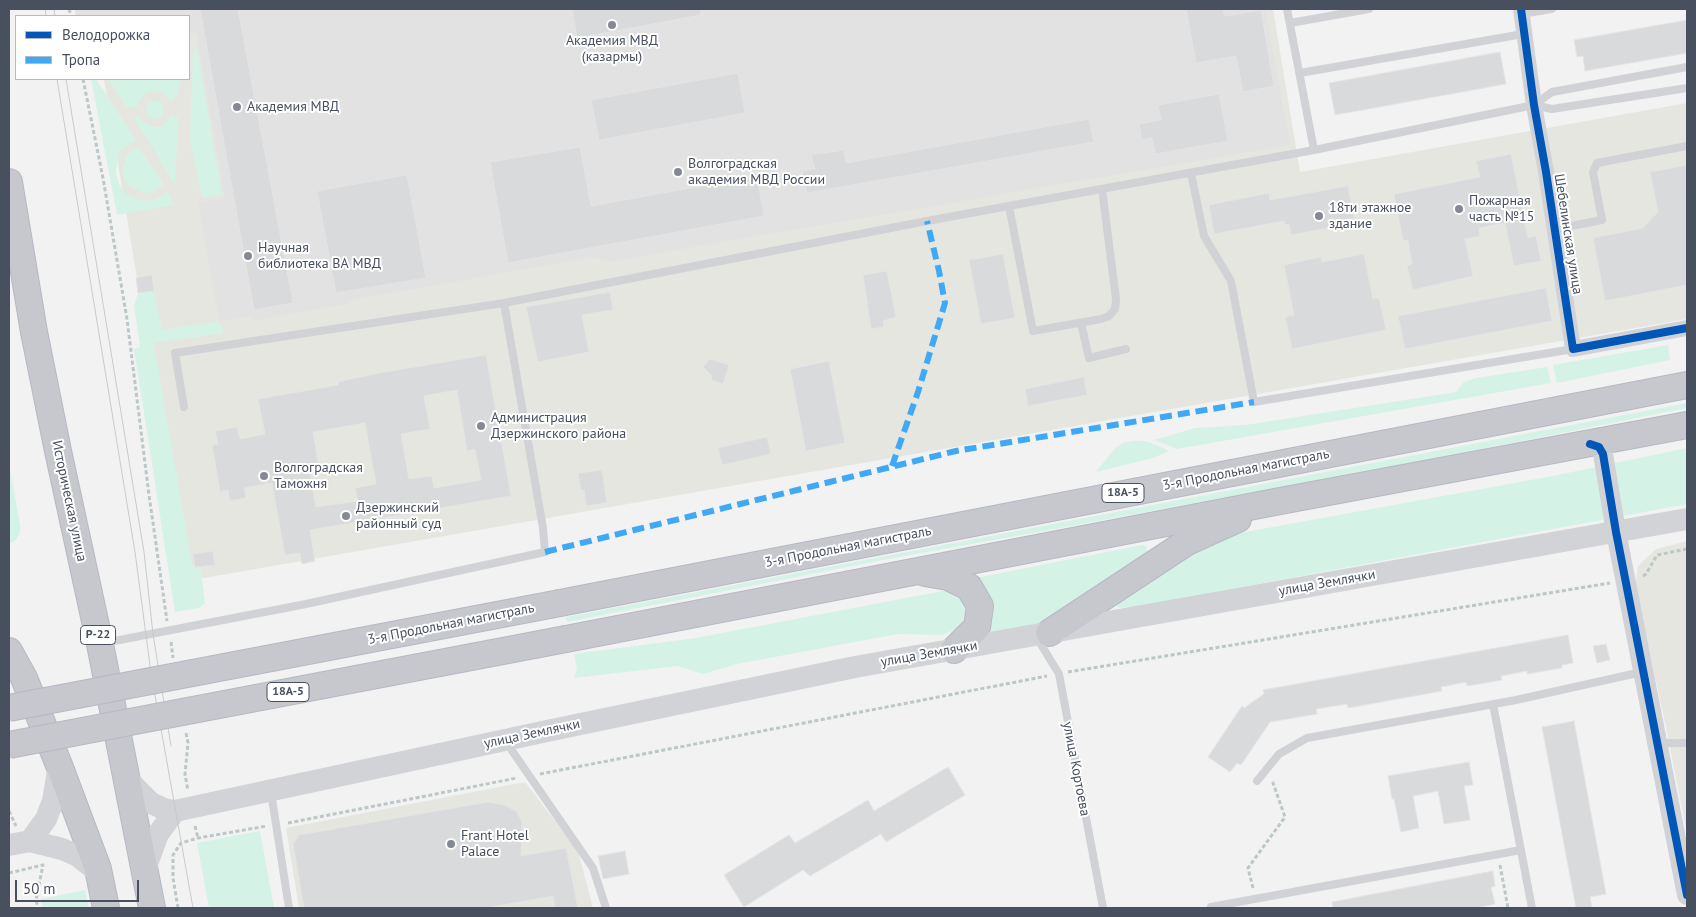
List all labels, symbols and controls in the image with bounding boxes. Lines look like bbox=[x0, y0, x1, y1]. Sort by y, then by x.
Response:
legend bbox=[15, 15, 190, 80]
marker: Академия МВД (казармы) bbox=[606, 19, 618, 31]
text: Велодорожка bbox=[62, 25, 150, 44]
place label: Академия МВД (казармы) bbox=[566, 33, 658, 65]
text: Тропа bbox=[62, 50, 100, 69]
place label: Академия МВД bbox=[247, 99, 339, 115]
marker: Академия МВД bbox=[231, 101, 243, 113]
place label: Волгоградская академия МВД России bbox=[688, 156, 825, 188]
marker: Волгоградская академия МВД России bbox=[672, 166, 684, 178]
street label: Шебелинская улица bbox=[1550, 172, 1586, 296]
place label: Пожарная часть №15 bbox=[1469, 193, 1534, 226]
place label: 18ти этажное здание bbox=[1329, 200, 1411, 232]
marker: Пожарная часть №15 bbox=[1453, 203, 1465, 215]
marker: 18ти этажное здание bbox=[1313, 210, 1325, 222]
place label: Научная библиотека ВА МВД bbox=[258, 240, 381, 272]
marker: Научная библиотека ВА МВД bbox=[242, 250, 254, 262]
place label: Администрация Дзержинского района bbox=[491, 410, 626, 442]
marker: Администрация Дзержинского района bbox=[475, 420, 487, 432]
street label: Историческая улица bbox=[48, 439, 90, 563]
street label: 3-я Продольная магистраль bbox=[1161, 446, 1331, 494]
place label: Волгоградская Таможня bbox=[274, 460, 363, 492]
marker: Волгоградская Таможня bbox=[258, 470, 270, 482]
road number: 18А-5 bbox=[1102, 483, 1144, 502]
place label: Дзержинский районный суд bbox=[356, 500, 441, 532]
marker: Дзержинский районный суд bbox=[340, 510, 352, 522]
street label: 3-я Продольная магистраль bbox=[763, 523, 933, 571]
street label: улица Землячки bbox=[1277, 566, 1377, 600]
street label: 3-я Продольная магистраль bbox=[366, 600, 536, 648]
road number: Р-22 bbox=[80, 626, 116, 644]
street label: улица Землячки bbox=[879, 637, 979, 671]
road number: 18А-5 bbox=[267, 682, 309, 702]
street label: улица Землячки bbox=[482, 716, 582, 752]
street label: улица Кортоева bbox=[1059, 720, 1093, 818]
place label: Frant Hotel Palace bbox=[461, 828, 529, 860]
marker: Frant Hotel Palace bbox=[445, 838, 457, 850]
scale bar bbox=[18, 870, 141, 902]
text: 50 m bbox=[23, 879, 56, 898]

